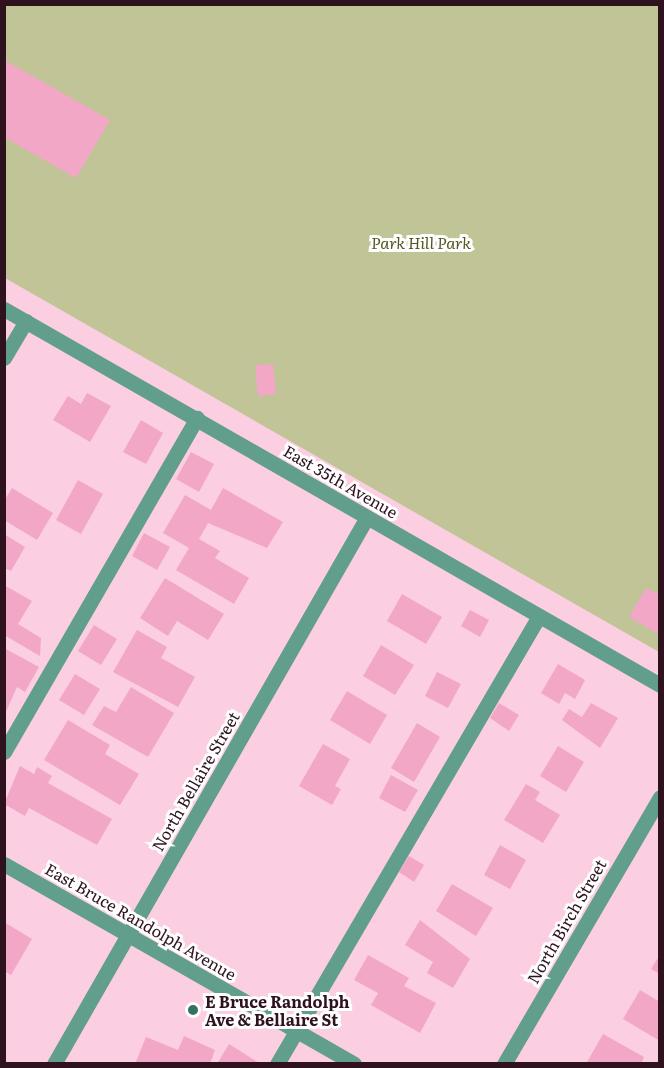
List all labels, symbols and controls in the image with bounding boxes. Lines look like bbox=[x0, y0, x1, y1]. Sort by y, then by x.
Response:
park label: Park Hill Park bbox=[371, 232, 471, 252]
street label: East 35th Avenue bbox=[281, 441, 401, 521]
street label: North Bellaire Street bbox=[147, 708, 243, 854]
street label: North Birch Street bbox=[523, 855, 609, 987]
street label: East Bruce Randolph Avenue bbox=[42, 858, 240, 984]
place label: E Bruce Randolph Ave & Bellaire St bbox=[205, 991, 350, 1029]
marker: E Bruce Randolph Ave & Bellaire St bbox=[186, 1003, 200, 1017]

